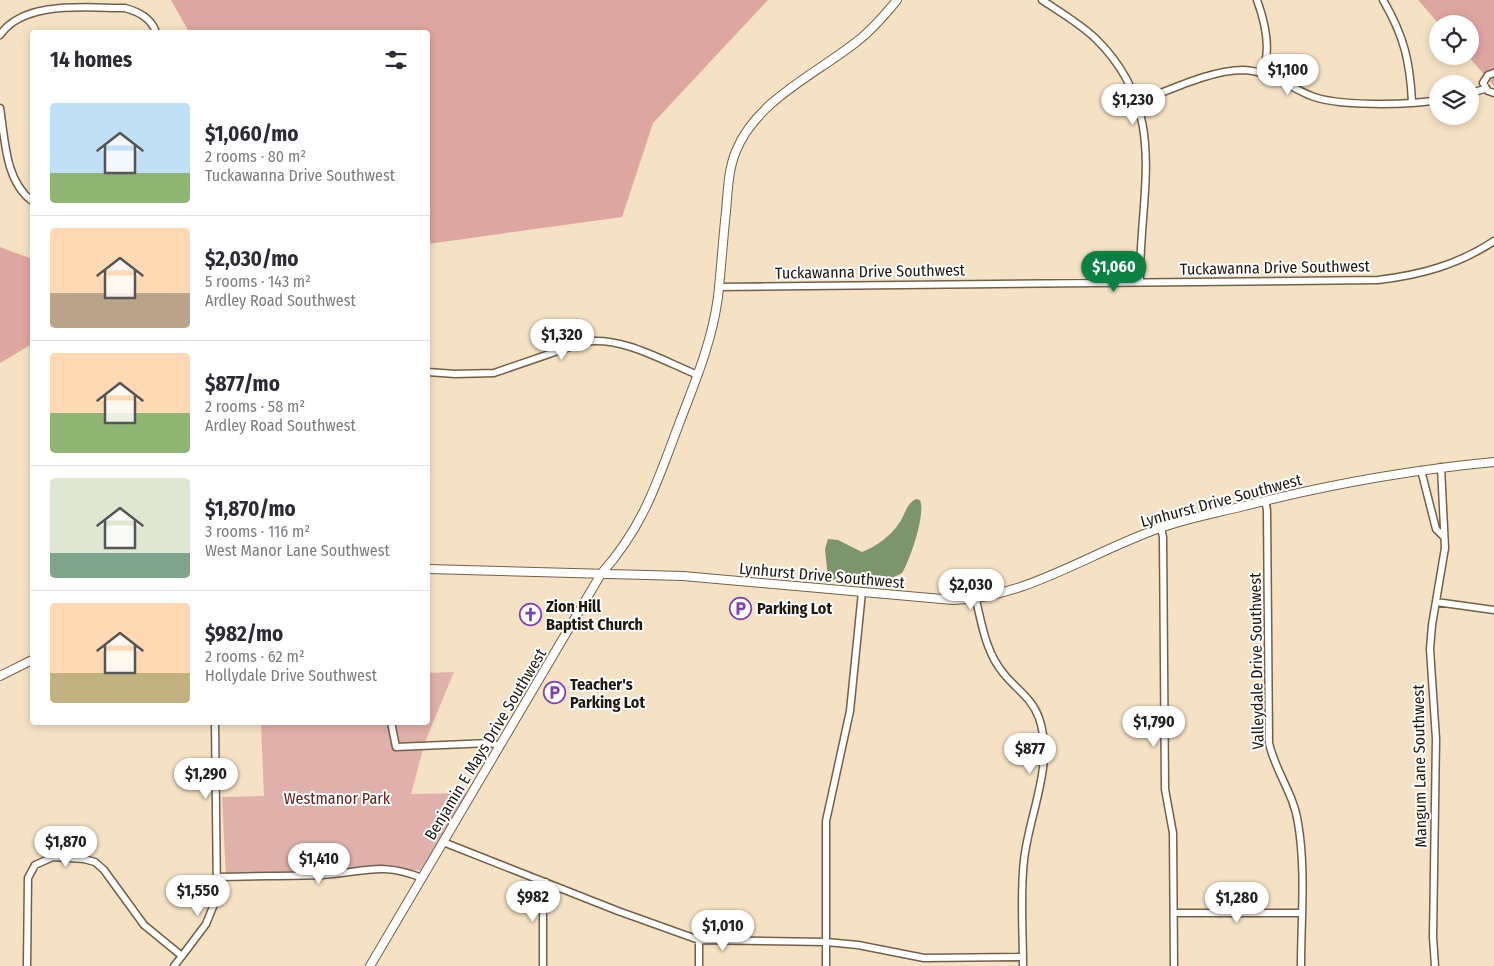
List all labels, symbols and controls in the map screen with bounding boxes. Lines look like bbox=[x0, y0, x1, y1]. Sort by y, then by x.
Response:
map controls bbox=[1429, 15, 1479, 125]
button: locate bbox=[1429, 15, 1479, 65]
icon: filters bbox=[382, 46, 410, 74]
text: 14 homes bbox=[50, 47, 132, 73]
pin: $1,100 bbox=[1247, 54, 1329, 96]
text: $1,100 bbox=[1268, 60, 1308, 79]
button: layers bbox=[1429, 75, 1479, 125]
pin: $1,230 bbox=[1092, 84, 1174, 126]
text: $1,230 bbox=[1112, 90, 1154, 109]
text: $1,060/mo bbox=[205, 121, 298, 147]
icon: home bbox=[90, 123, 150, 183]
text: 2 rooms · 80 m² bbox=[205, 147, 306, 166]
text: Tuckawanna Drive Southwest bbox=[205, 166, 395, 185]
text: $2,030/mo bbox=[205, 246, 299, 272]
icon: home bbox=[90, 248, 150, 308]
pin: $1,060 bbox=[1073, 250, 1155, 293]
street label: Tuckawanna Drive Southwest bbox=[1180, 256, 1371, 279]
text: $1,060 bbox=[1092, 257, 1136, 276]
street label: Tuckawanna Drive Southwest bbox=[775, 260, 966, 283]
text: 5 rooms · 143 m² bbox=[205, 272, 311, 291]
text: Ardley Road Southwest bbox=[205, 291, 356, 310]
pin: $1,320 bbox=[521, 318, 603, 361]
text: $1,320 bbox=[541, 325, 583, 344]
text: $877/mo bbox=[205, 371, 280, 397]
icon: home bbox=[90, 373, 150, 433]
text: 2 rooms · 58 m² bbox=[205, 397, 305, 416]
text: Ardley Road Southwest bbox=[205, 416, 356, 435]
street label: Lynhurst Drive Southwest bbox=[1138, 470, 1305, 531]
text: $1,870/mo bbox=[205, 496, 296, 522]
icon: home bbox=[90, 498, 150, 558]
text: 3 rooms · 116 m² bbox=[205, 522, 310, 541]
text: West Manor Lane Southwest bbox=[205, 541, 390, 560]
street label: Lynhurst Drive Southwest bbox=[738, 559, 906, 592]
pin: $2,030 bbox=[930, 568, 1012, 611]
street label: Valleydale Drive Southwest bbox=[1245, 572, 1268, 750]
text: $2,030 bbox=[949, 575, 993, 594]
parking icon: Parking Lot bbox=[729, 596, 753, 620]
place label: Zion Hill Baptist Church bbox=[546, 597, 643, 634]
place label: Parking Lot bbox=[757, 599, 832, 618]
church icon: Zion Hill Baptist Church bbox=[518, 603, 542, 627]
text: $982/mo bbox=[205, 621, 283, 647]
icon: home bbox=[90, 623, 150, 683]
street label: Benjamin E Mays Drive Southwest bbox=[421, 645, 551, 843]
text: 2 rooms · 62 m² bbox=[205, 647, 304, 666]
text: Hollydale Drive Southwest bbox=[205, 666, 377, 685]
place label: Teacher's Parking Lot bbox=[570, 675, 645, 712]
parking icon: Teacher's Parking Lot bbox=[542, 681, 566, 705]
street label: Mangum Lane Southwest bbox=[1409, 683, 1430, 848]
pin: $1,790 bbox=[1113, 706, 1195, 748]
text: $1,790 bbox=[1133, 712, 1175, 731]
pin: $877 bbox=[1000, 732, 1060, 775]
text: $877 bbox=[1015, 739, 1045, 758]
pin: $1,290 bbox=[165, 758, 247, 800]
text: $1,290 bbox=[185, 764, 227, 783]
park label: Westmanor Park bbox=[284, 789, 391, 808]
pin: $1,870 bbox=[25, 826, 107, 868]
text: $1,870 bbox=[45, 832, 87, 851]
pin: $1,410 bbox=[278, 842, 360, 885]
text: $1,410 bbox=[299, 849, 339, 868]
pin: $1,550 bbox=[157, 874, 239, 917]
pin: $982 bbox=[503, 880, 563, 923]
text: $1,550 bbox=[177, 881, 219, 900]
pin: $1,280 bbox=[1196, 882, 1278, 924]
text: $982 bbox=[517, 887, 549, 906]
text: $1,280 bbox=[1216, 888, 1258, 907]
pin: $1,010 bbox=[682, 910, 764, 952]
text: $1,010 bbox=[702, 916, 744, 935]

